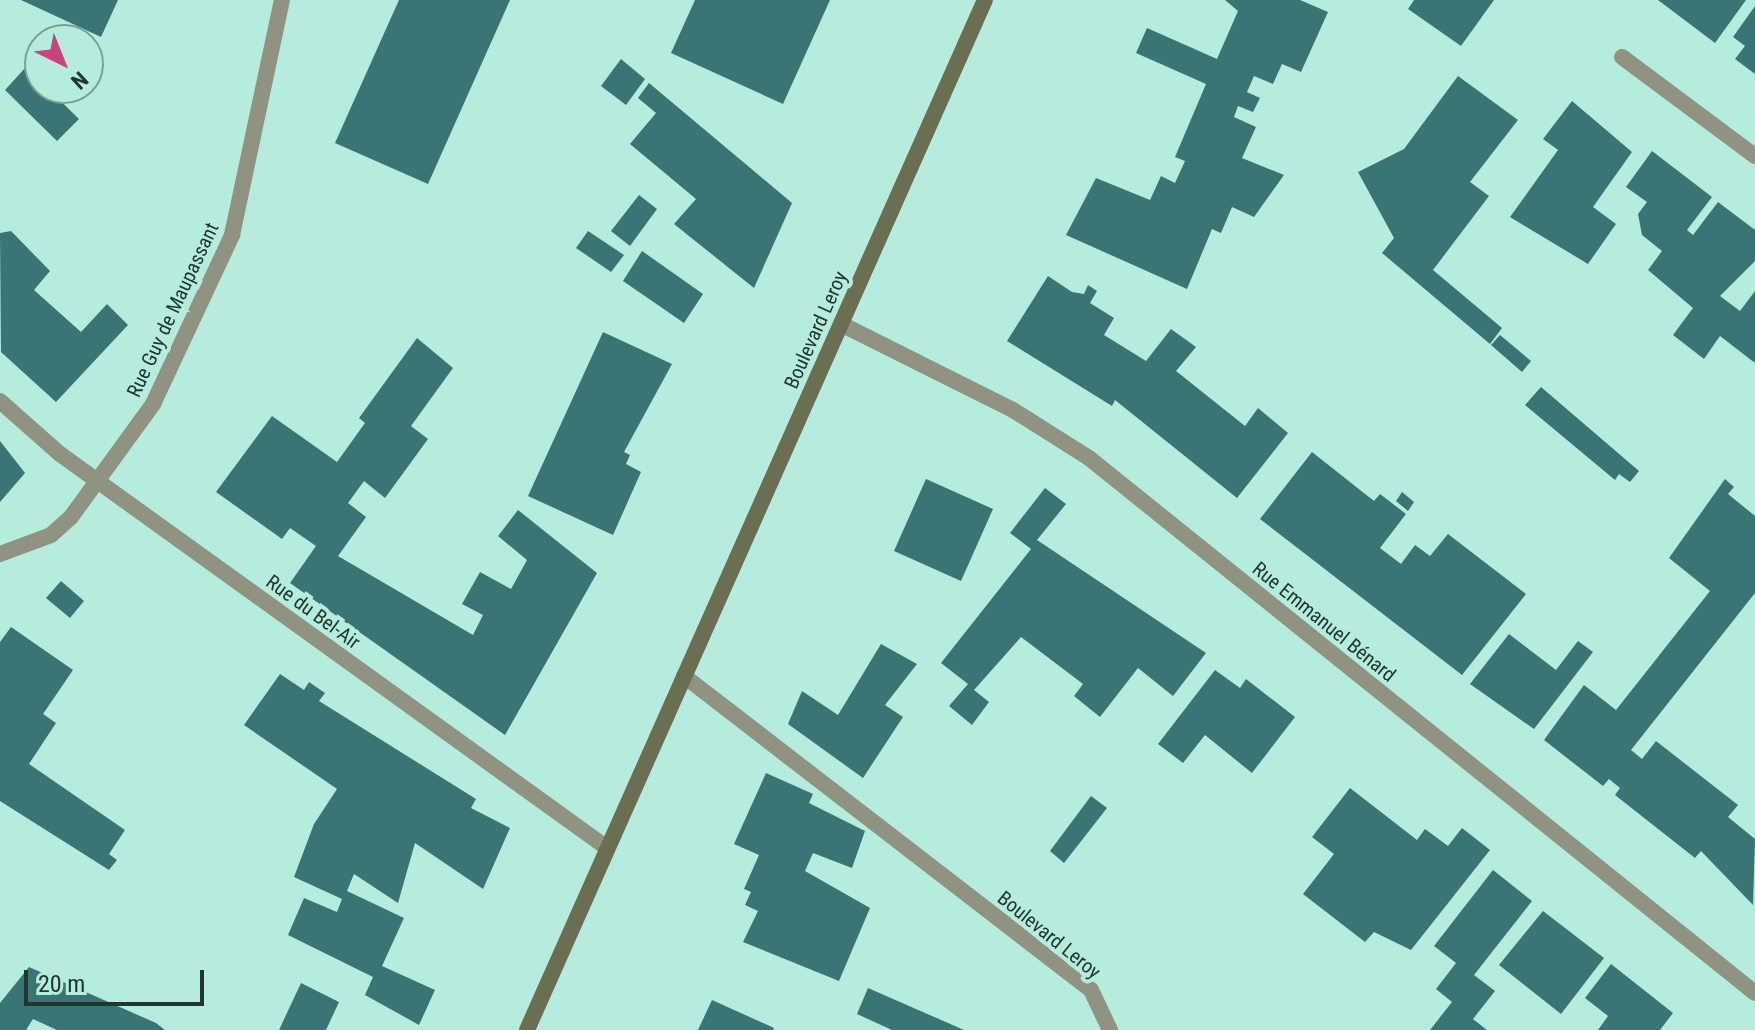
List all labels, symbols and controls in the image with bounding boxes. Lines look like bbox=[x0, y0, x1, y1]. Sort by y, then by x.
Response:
north arrow bbox=[24, 24, 104, 104]
text: N bbox=[66, 67, 93, 94]
street label: Rue Guy de Maupassant bbox=[122, 219, 224, 401]
street label: Boulevard Leroy bbox=[779, 268, 853, 392]
street label: Rue Emmanuel Bénard bbox=[1248, 557, 1400, 687]
street label: Rue du Bel-Air bbox=[261, 570, 365, 654]
street label: Boulevard Leroy bbox=[993, 886, 1105, 984]
scale bar bbox=[28, 954, 208, 1004]
text: 20 m bbox=[38, 970, 85, 998]

